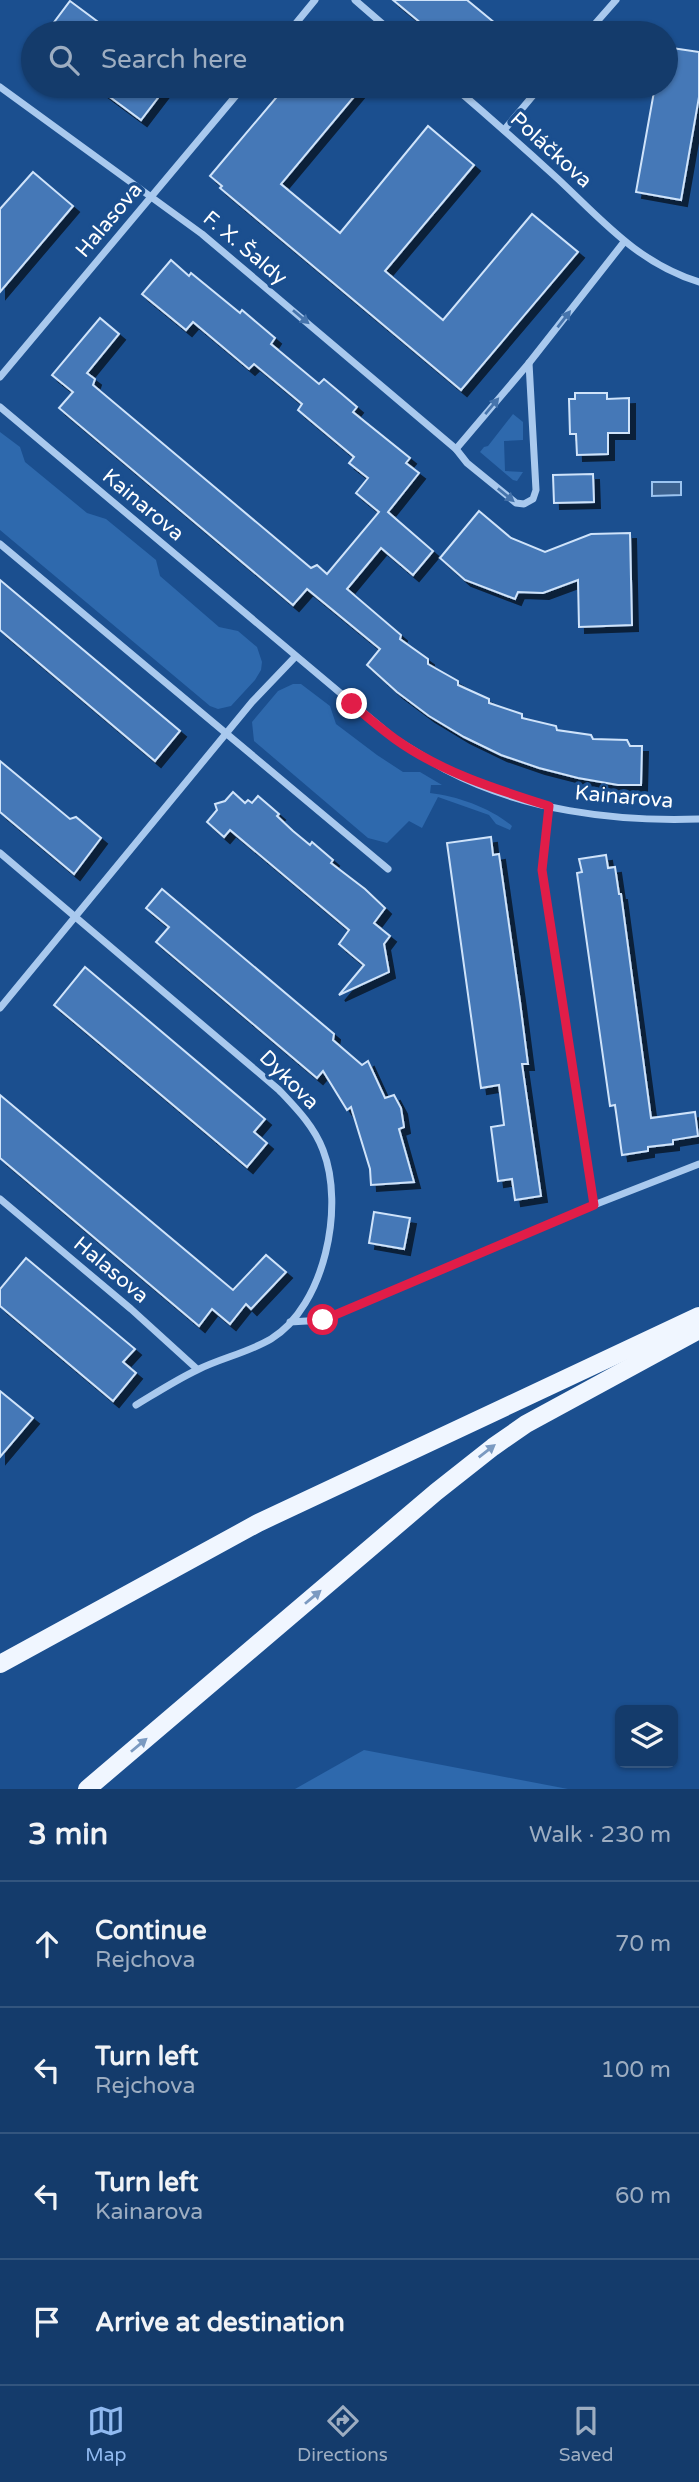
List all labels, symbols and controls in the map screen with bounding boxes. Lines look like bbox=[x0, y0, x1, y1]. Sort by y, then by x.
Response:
search box bbox=[21, 21, 678, 98]
icon: search bbox=[45, 41, 83, 79]
text: Search here bbox=[101, 44, 247, 75]
street label: Poláčkova bbox=[505, 107, 597, 193]
street label: Halasova bbox=[70, 177, 148, 263]
street label: F. X. Šaldy bbox=[198, 206, 292, 290]
one-way arrow bbox=[292, 309, 309, 324]
one-way arrow bbox=[556, 310, 570, 328]
one-way arrow bbox=[484, 398, 499, 415]
street label: Kainarova bbox=[97, 464, 189, 546]
one-way arrow bbox=[497, 487, 515, 501]
route end bbox=[336, 688, 367, 719]
street label: Kainarova bbox=[574, 780, 674, 814]
street label: Dykova bbox=[254, 1045, 324, 1115]
street label: Halasova bbox=[68, 1231, 154, 1309]
route start bbox=[307, 1304, 338, 1335]
one-way arrow bbox=[478, 1444, 496, 1459]
one-way arrow bbox=[304, 1590, 321, 1605]
map controls bbox=[615, 1705, 678, 1768]
button: layers bbox=[615, 1705, 678, 1768]
one-way arrow bbox=[131, 1738, 148, 1753]
text: 3 min bbox=[28, 1816, 108, 1853]
text: Walk · 230 m bbox=[529, 1821, 671, 1849]
text: Continue bbox=[95, 1915, 207, 1946]
icon: ahead bbox=[28, 1925, 66, 1963]
text: 70 m bbox=[615, 1930, 671, 1958]
text: Rejchova bbox=[95, 1946, 195, 1974]
text: Turn left bbox=[95, 2041, 198, 2072]
icon: left bbox=[28, 2051, 66, 2089]
text: 100 m bbox=[601, 2056, 671, 2084]
text: Rejchova bbox=[95, 2072, 195, 2100]
text: Turn left bbox=[95, 2167, 198, 2198]
icon: left bbox=[28, 2177, 66, 2215]
text: 60 m bbox=[615, 2182, 671, 2210]
text: Kainarova bbox=[95, 2198, 203, 2226]
icon: arrive bbox=[28, 2303, 66, 2341]
text: Arrive at destination bbox=[95, 2307, 345, 2338]
tab: Map bbox=[85, 2402, 126, 2466]
tab: Directions bbox=[297, 2402, 388, 2466]
tab: Saved bbox=[559, 2402, 614, 2466]

